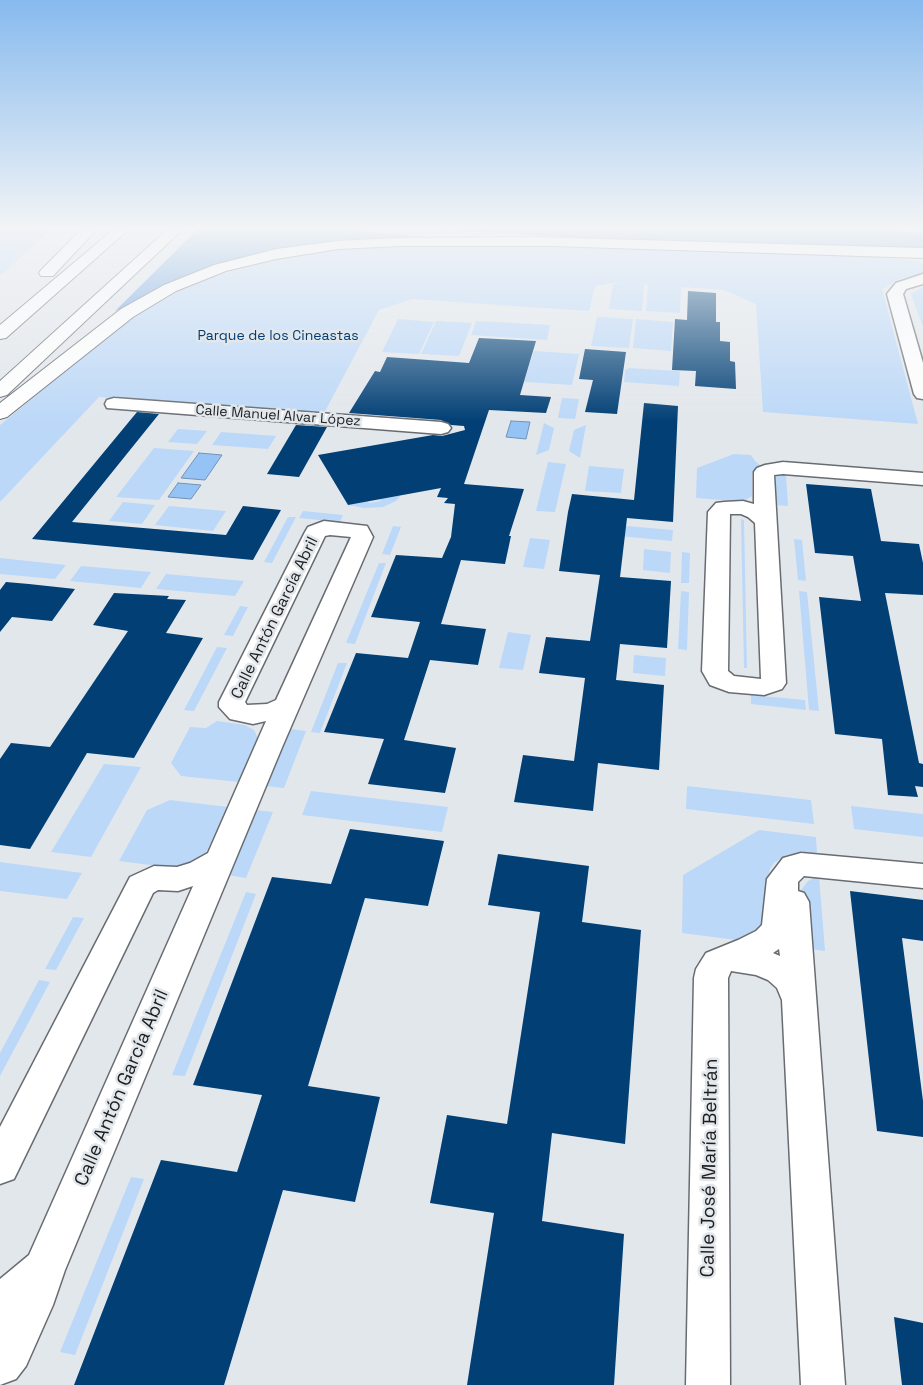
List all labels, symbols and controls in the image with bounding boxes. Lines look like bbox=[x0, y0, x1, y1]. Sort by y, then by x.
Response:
park label: Parque de los Cineastas bbox=[197, 328, 359, 344]
street label: Calle Manuel Alvar López bbox=[195, 402, 361, 430]
street label: Calle Antón García Abril bbox=[227, 534, 323, 702]
street label: Calle Antón García Abril bbox=[70, 986, 174, 1190]
street label: Calle José María Beltrán bbox=[697, 1058, 723, 1278]

